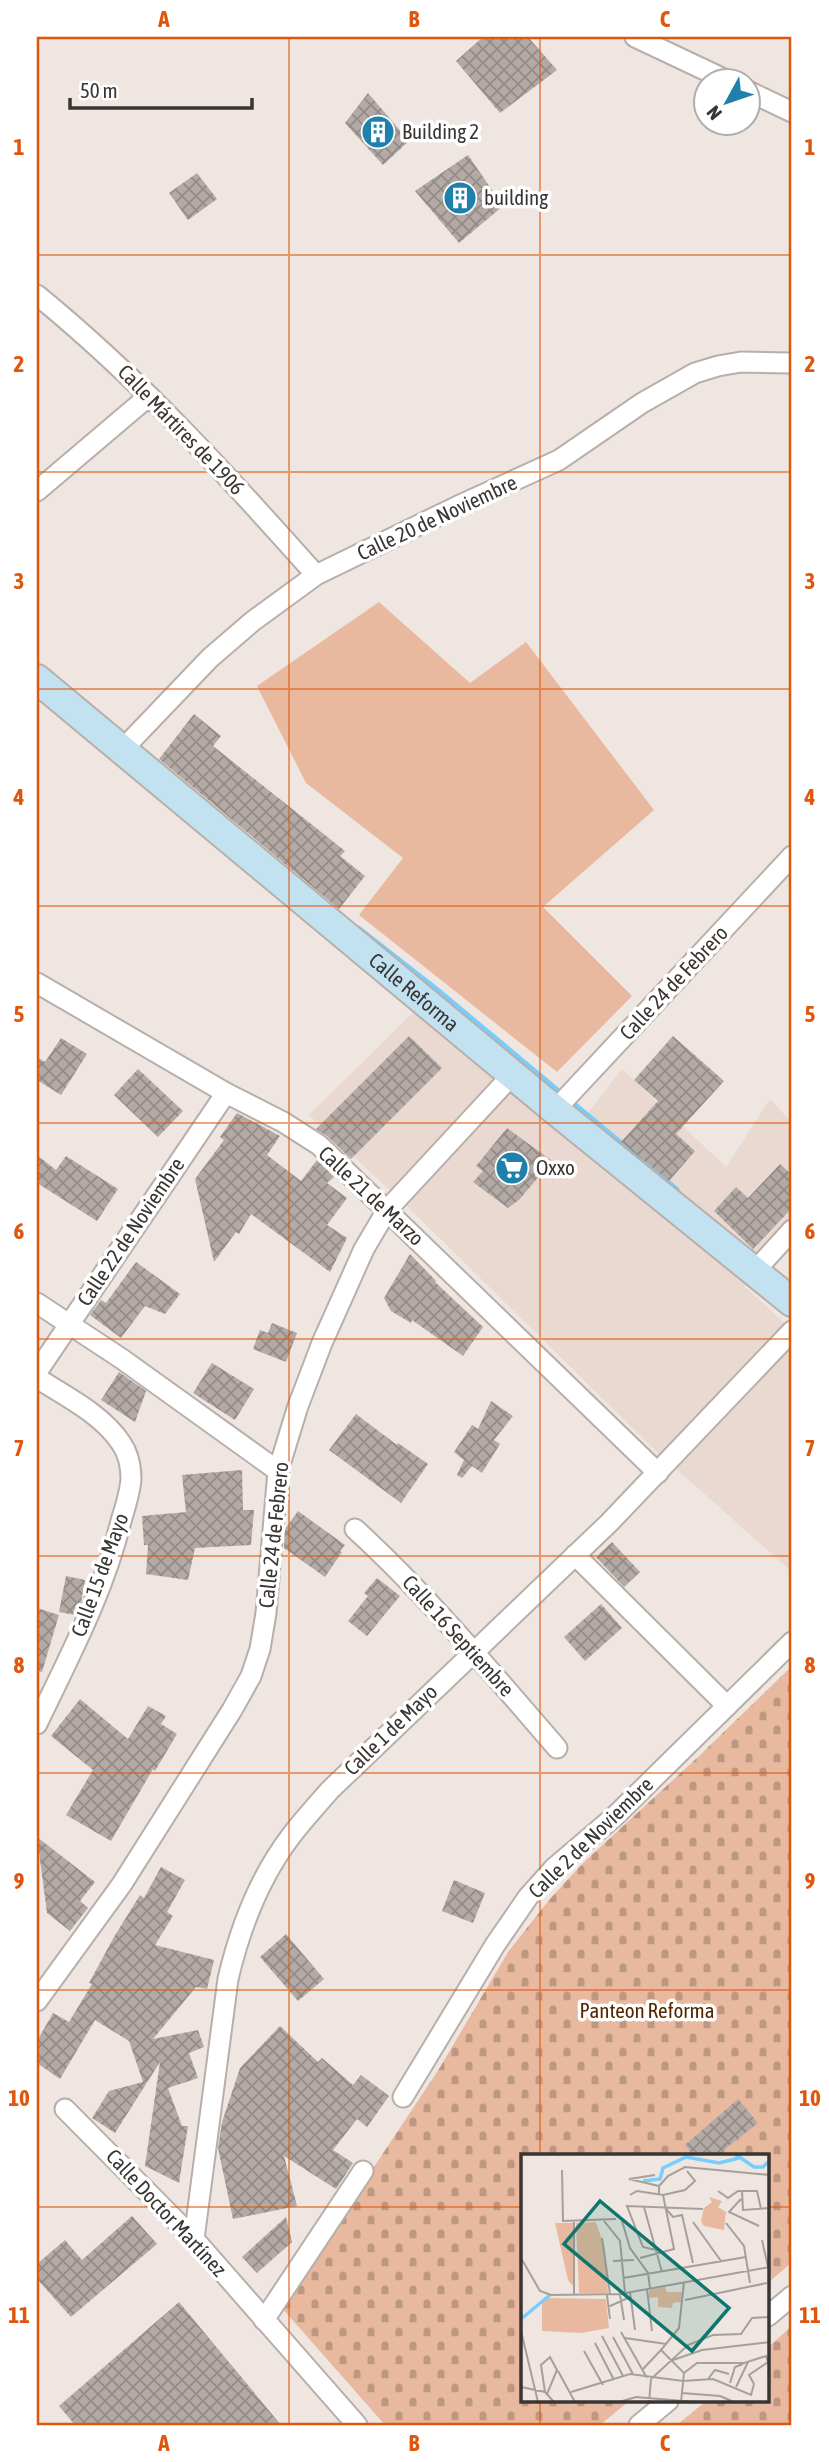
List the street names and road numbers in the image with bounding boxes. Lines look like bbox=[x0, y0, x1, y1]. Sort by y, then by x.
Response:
street label: Calle Mártires de 1906 bbox=[114, 359, 250, 499]
street label: Calle 20 de Noviembre bbox=[353, 470, 520, 565]
street label: Calle 24 de Febrero bbox=[614, 920, 732, 1044]
street label: Calle Reforma bbox=[365, 947, 464, 1036]
street label: Calle 21 de Marzo bbox=[314, 1141, 429, 1250]
street label: Calle 22 de Noviembre bbox=[72, 1153, 189, 1310]
street label: Calle 24 de Febrero bbox=[253, 1461, 293, 1609]
street label: Calle 15 de Mayo bbox=[66, 1510, 133, 1640]
street label: Calle 16 Septiembre bbox=[398, 1570, 519, 1701]
street label: Calle 1 de Mayo bbox=[339, 1679, 442, 1780]
street label: Calle 2 de Noviembre bbox=[523, 1772, 657, 1903]
street label: Calle Doctor Martínez bbox=[102, 2144, 232, 2281]

